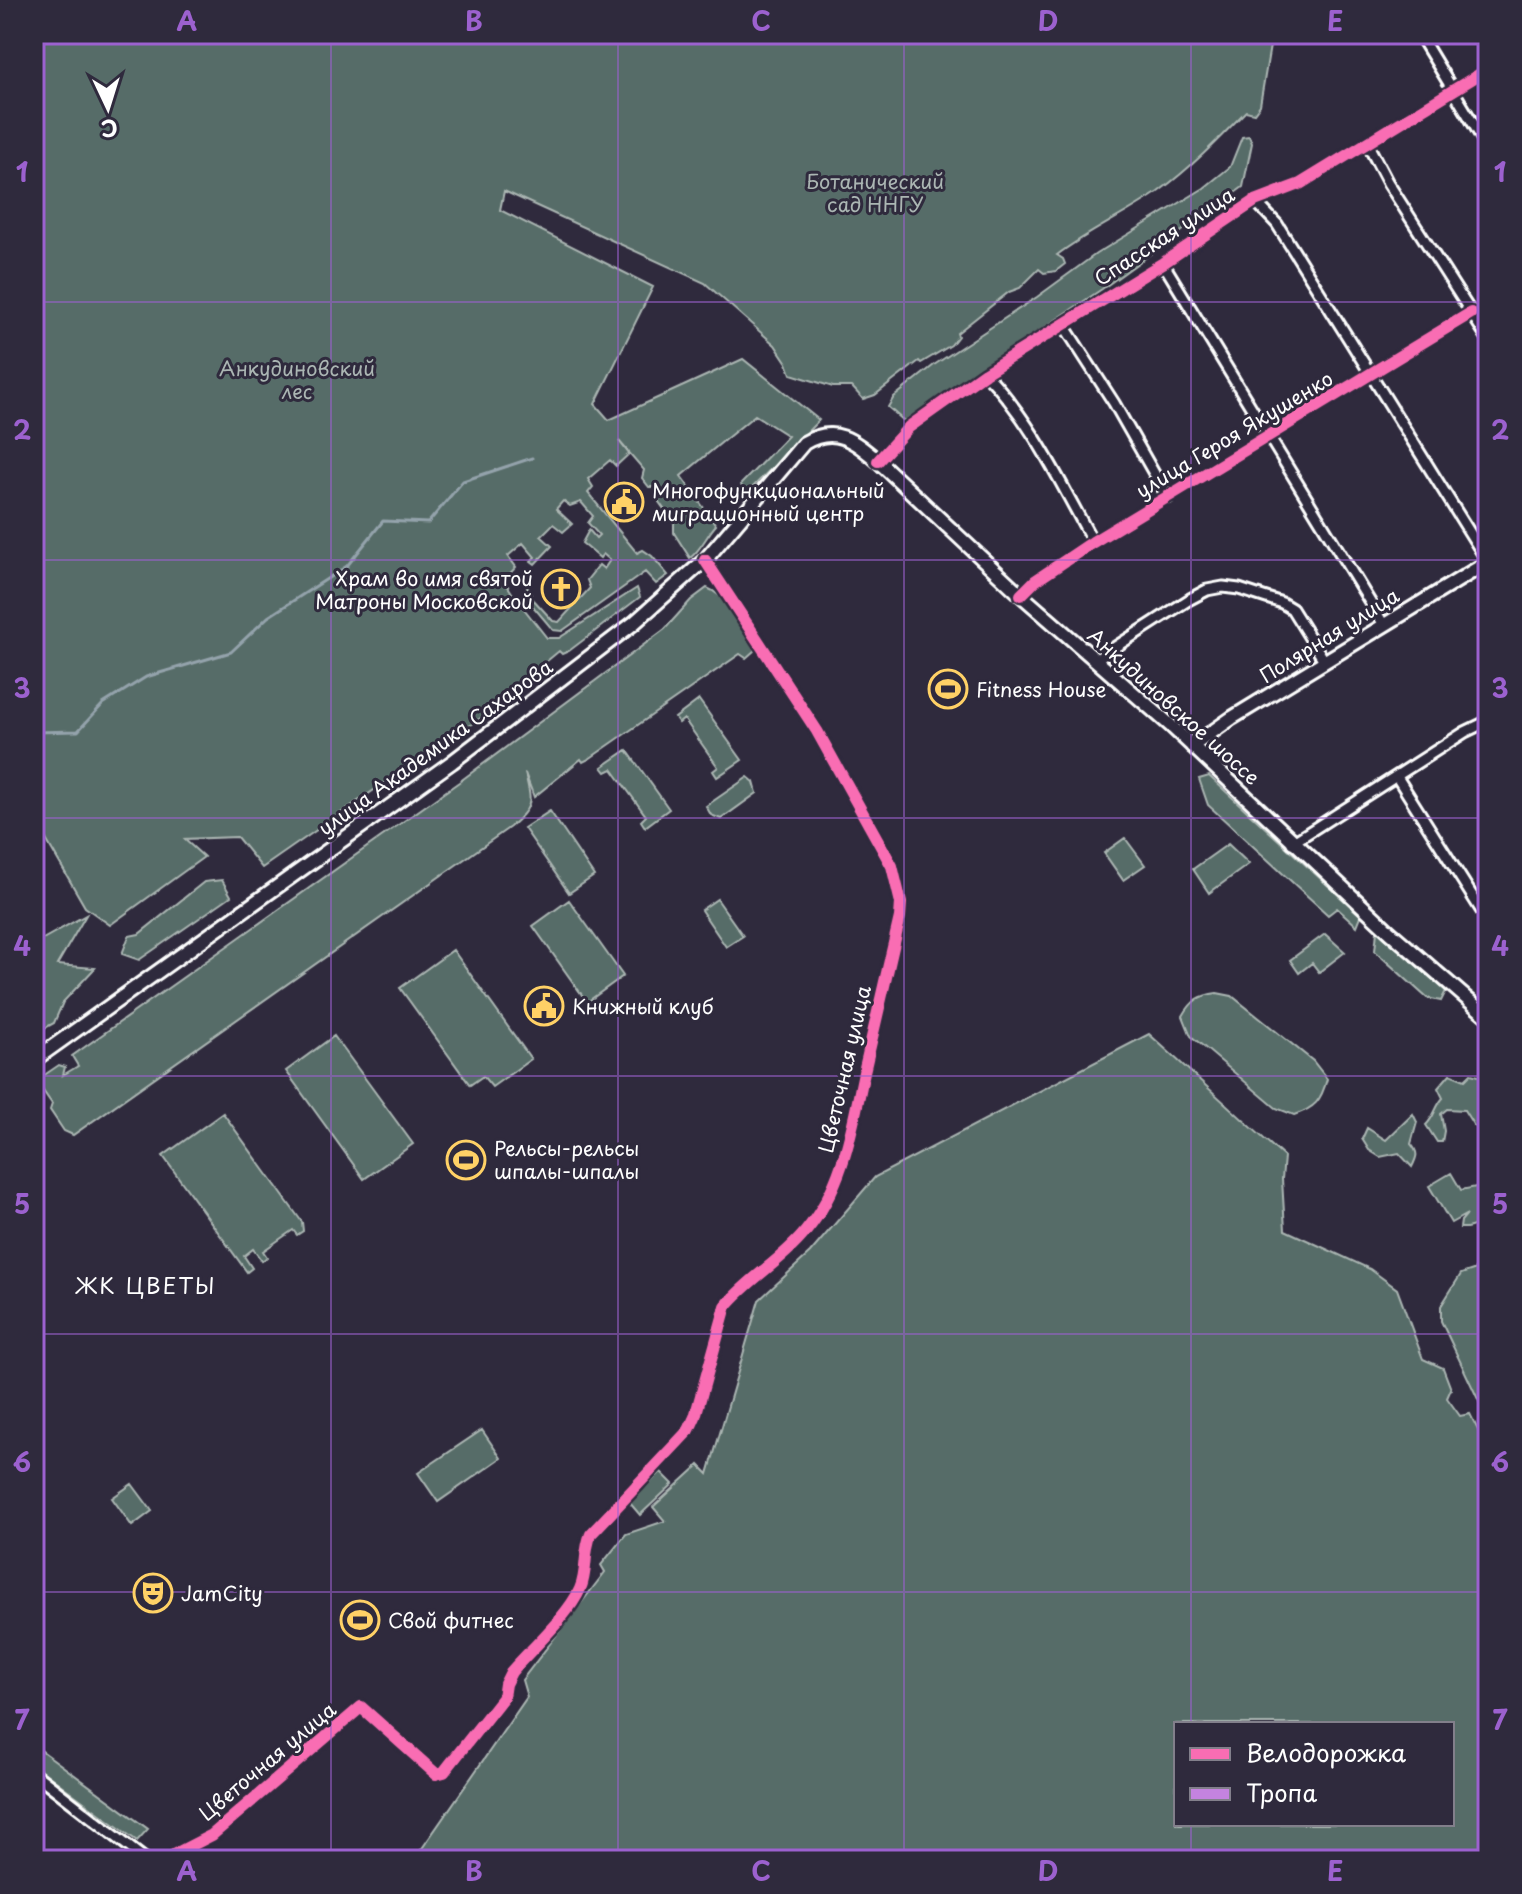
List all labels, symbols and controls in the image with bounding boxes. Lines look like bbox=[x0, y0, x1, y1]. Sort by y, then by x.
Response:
text: A bbox=[177, 1, 197, 40]
text: B bbox=[465, 1, 483, 40]
text: C bbox=[751, 1, 771, 40]
text: D bbox=[1038, 1, 1058, 40]
text: E bbox=[1327, 1, 1343, 40]
north arrow bbox=[68, 68, 148, 148]
text: С bbox=[100, 112, 119, 146]
text: 1 bbox=[16, 152, 28, 191]
text: 1 bbox=[1494, 152, 1506, 191]
park label: Ботанический сад ННГУ bbox=[806, 166, 944, 219]
street label: Спасская улица bbox=[1088, 179, 1240, 293]
park label: Анкудиновский лес bbox=[219, 353, 375, 406]
street label: улица Героя Якушенко bbox=[1130, 363, 1338, 505]
text: 2 bbox=[13, 410, 31, 449]
text: 2 bbox=[1491, 410, 1509, 449]
place label: Многофункциональный миграционный центр bbox=[652, 475, 885, 528]
public building icon: Многофункциональный миграционный центр bbox=[603, 481, 645, 523]
place label: Храм во имя святой Матроны Московской bbox=[315, 563, 533, 616]
church icon: Храм во имя святой Матроны Московской bbox=[540, 568, 582, 610]
street label: Полярная улица bbox=[1253, 580, 1405, 690]
street label: Анкудиновское шоссе bbox=[1081, 620, 1267, 792]
street label: улица Академика Сахарова bbox=[312, 651, 559, 842]
text: 3 bbox=[13, 668, 31, 707]
sports icon: Fitness House bbox=[927, 668, 969, 710]
text: 3 bbox=[1491, 668, 1509, 707]
place label: Fitness House bbox=[976, 674, 1107, 704]
text: 4 bbox=[13, 926, 31, 965]
text: 4 bbox=[1491, 926, 1509, 965]
street label: Цветочная улица bbox=[810, 982, 878, 1156]
public building icon: Книжный клуб bbox=[523, 985, 565, 1027]
place label: Книжный клуб bbox=[572, 991, 714, 1021]
place label: Рельсы-рельсы шпалы-шпалы bbox=[494, 1133, 639, 1186]
sports icon: Рельсы-рельсы шпалы-шпалы bbox=[445, 1139, 487, 1181]
text: 5 bbox=[14, 1184, 30, 1223]
text: 5 bbox=[1492, 1184, 1508, 1223]
district label: ЖК ЦВЕТЫ bbox=[74, 1268, 217, 1301]
text: 6 bbox=[13, 1442, 31, 1481]
text: 6 bbox=[1491, 1442, 1509, 1481]
theatre icon: JamCity bbox=[132, 1572, 174, 1614]
place label: JamCity bbox=[181, 1578, 263, 1608]
sports icon: Свой фитнес bbox=[339, 1599, 381, 1641]
place label: Свой фитнес bbox=[388, 1605, 514, 1635]
street label: Цветочная улица bbox=[192, 1694, 342, 1827]
text: 7 bbox=[15, 1700, 30, 1739]
text: 7 bbox=[1493, 1700, 1508, 1739]
legend bbox=[1174, 1722, 1454, 1826]
text: Велодорожка bbox=[1246, 1734, 1406, 1770]
text: Тропа bbox=[1246, 1774, 1317, 1810]
text: A bbox=[177, 1851, 197, 1890]
text: B bbox=[465, 1851, 483, 1890]
text: C bbox=[751, 1851, 771, 1890]
text: D bbox=[1038, 1851, 1058, 1890]
text: E bbox=[1327, 1851, 1343, 1890]

